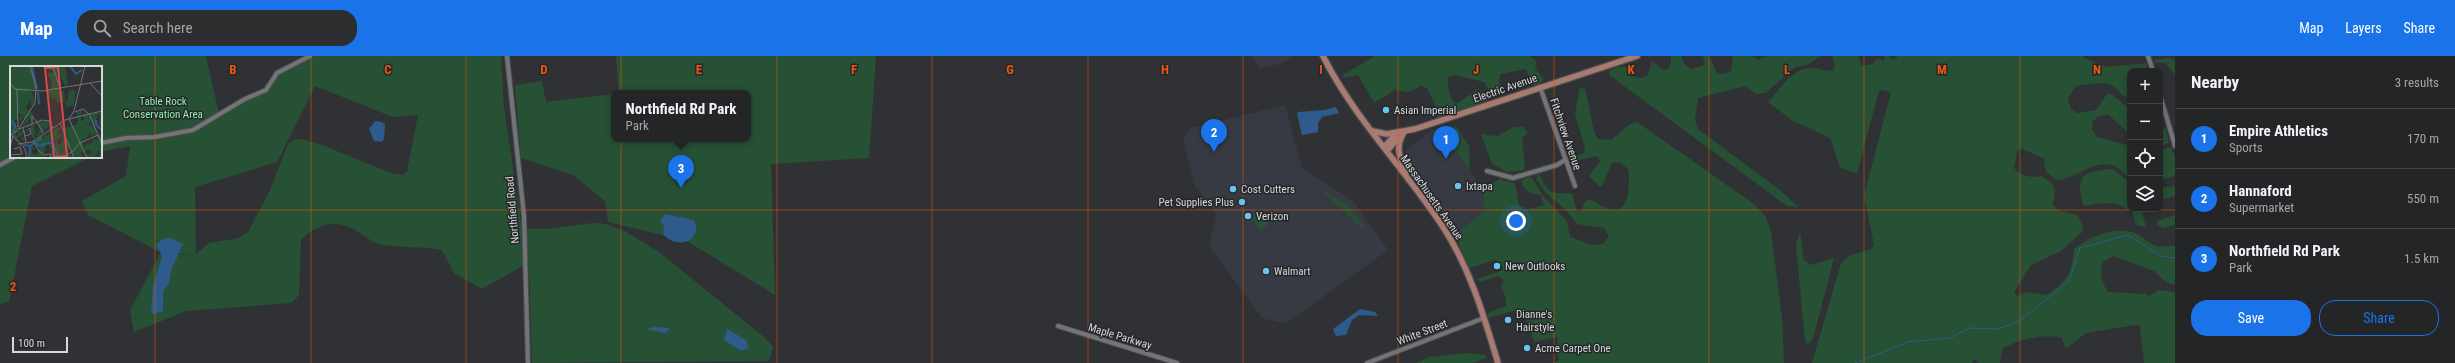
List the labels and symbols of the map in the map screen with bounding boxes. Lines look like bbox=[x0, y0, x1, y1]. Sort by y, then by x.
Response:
text: B bbox=[229, 62, 237, 77]
text: C bbox=[384, 62, 392, 77]
text: D bbox=[540, 62, 548, 77]
text: E bbox=[696, 62, 703, 77]
text: F bbox=[851, 62, 857, 77]
text: G bbox=[1006, 62, 1014, 77]
text: H bbox=[1161, 62, 1169, 77]
text: I bbox=[1319, 62, 1323, 77]
text: J bbox=[1473, 62, 1479, 77]
text: K bbox=[1627, 62, 1635, 77]
text: L bbox=[1784, 62, 1790, 77]
text: M bbox=[1937, 62, 1947, 77]
text: N bbox=[2093, 62, 2101, 77]
inset map bbox=[10, 66, 102, 158]
street label: Electric Avenue bbox=[1472, 71, 1539, 105]
park label: Table Rock Conservation Area bbox=[123, 95, 203, 121]
street label: Fitchview Avenue bbox=[1547, 96, 1584, 172]
place label: Asian Imperial bbox=[1394, 104, 1456, 117]
marker: Asian Imperial bbox=[1381, 105, 1391, 115]
pin: 2 bbox=[1201, 119, 1227, 152]
pin: 1 bbox=[1433, 126, 1459, 159]
street label: Massachusetts Avenue bbox=[1397, 152, 1466, 242]
pin: 3 bbox=[668, 155, 694, 188]
street label: Northfield Road bbox=[503, 176, 522, 244]
place label: Ixtapa bbox=[1466, 180, 1493, 193]
marker: Ixtapa bbox=[1453, 181, 1463, 191]
place label: Cost Cutters bbox=[1241, 183, 1295, 196]
marker: Cost Cutters bbox=[1228, 184, 1238, 194]
place label: Pet Supplies Plus bbox=[1158, 196, 1234, 209]
marker: Pet Supplies Plus bbox=[1237, 197, 1247, 207]
place label: Verizon bbox=[1256, 210, 1289, 223]
marker: Verizon bbox=[1243, 211, 1253, 221]
your location bbox=[1506, 211, 1526, 231]
place label: New Outlooks bbox=[1505, 260, 1565, 273]
marker: New Outlooks bbox=[1492, 261, 1502, 271]
place label: Walmart bbox=[1274, 265, 1310, 278]
marker: Walmart bbox=[1261, 266, 1271, 276]
text: 2 bbox=[10, 279, 17, 294]
place label: Dianne's Hairstyle bbox=[1516, 308, 1555, 334]
marker: Dianne's Hairstyle bbox=[1503, 315, 1513, 325]
street label: White Street bbox=[1395, 317, 1449, 348]
street label: Maple Parkway bbox=[1087, 321, 1154, 352]
scale bar bbox=[12, 335, 68, 354]
place label: Acme Carpet One bbox=[1535, 342, 1611, 355]
marker: Acme Carpet One bbox=[1522, 343, 1532, 353]

